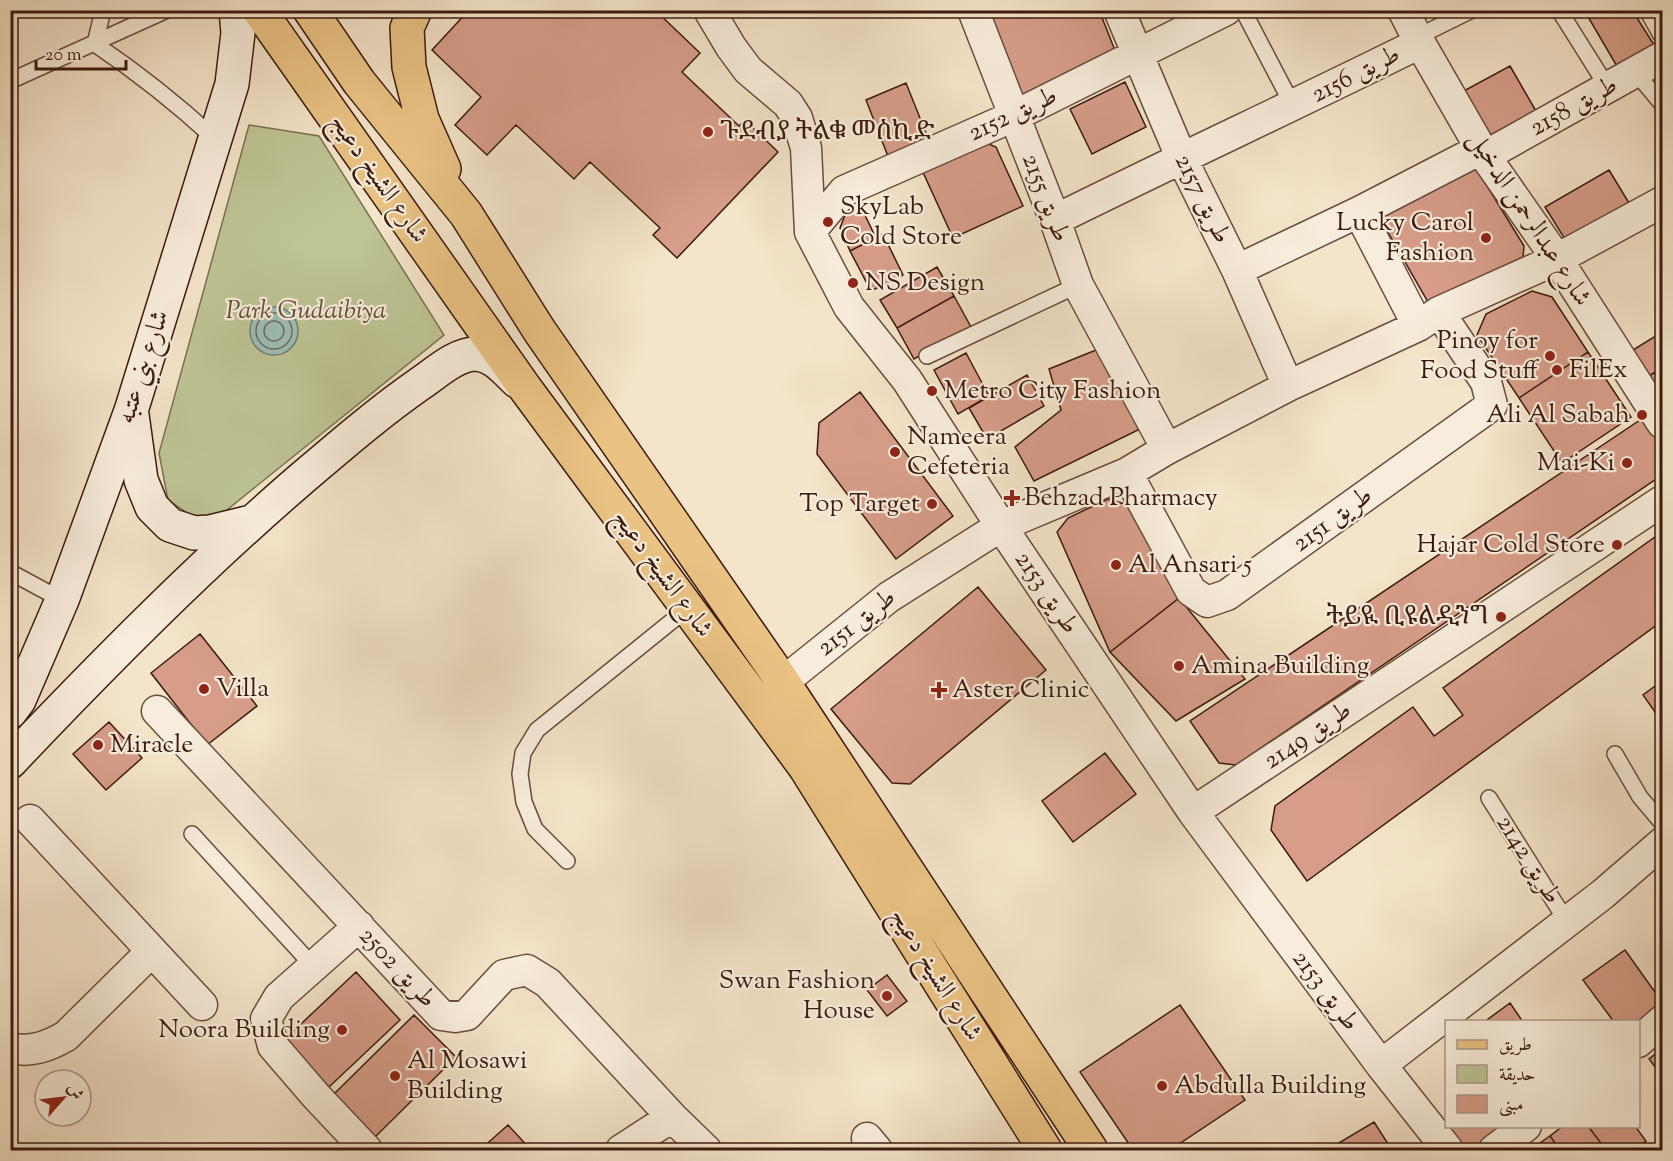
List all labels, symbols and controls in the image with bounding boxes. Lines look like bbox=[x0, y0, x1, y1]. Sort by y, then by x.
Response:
scale bar bbox=[36, 33, 126, 71]
street label: طريق 2156 bbox=[1305, 37, 1407, 113]
text: 20 m bbox=[45, 43, 82, 69]
street label: طريق 2158 bbox=[1523, 68, 1625, 146]
street label: طريق 2152 bbox=[962, 78, 1064, 152]
street label: شارع الشيخ دعيج bbox=[317, 106, 437, 253]
place label: ጉደብያ ትልቁ መስኪድ bbox=[720, 114, 935, 151]
street label: شارع عبدالرحمن الدخيل bbox=[1457, 124, 1600, 315]
marker: ጉደብያ ትልቁ መስኪድ bbox=[701, 125, 715, 139]
street label: طريق 2155 bbox=[1011, 148, 1079, 248]
street label: طريق 2157 bbox=[1164, 148, 1240, 250]
place label: SkyLab Cold Store bbox=[840, 189, 962, 256]
place label: Lucky Carol Fashion bbox=[1336, 205, 1474, 272]
marker: SkyLab Cold Store bbox=[821, 215, 835, 229]
marker: Lucky Carol Fashion bbox=[1479, 231, 1493, 245]
place label: NS Design bbox=[865, 265, 985, 302]
marker: NS Design bbox=[846, 276, 860, 290]
park label: Park Gudaibiya bbox=[226, 293, 386, 330]
street label: شارع بني عتبه bbox=[108, 305, 182, 429]
place label: Pinoy for Food Stuff bbox=[1420, 323, 1539, 390]
marker: Pinoy for Food Stuff bbox=[1543, 349, 1557, 363]
place label: FilEx bbox=[1569, 352, 1628, 389]
marker: FilEx bbox=[1550, 363, 1564, 377]
place label: Metro City Fashion bbox=[944, 373, 1161, 410]
marker: Metro City Fashion bbox=[925, 384, 939, 398]
place label: Ali Al Sabah bbox=[1486, 397, 1630, 434]
marker: Ali Al Sabah bbox=[1635, 408, 1649, 422]
place label: Nameera Cefeteria bbox=[907, 419, 1010, 486]
marker: Nameera Cefeteria bbox=[888, 445, 902, 459]
place label: Mai-Ki bbox=[1537, 445, 1615, 482]
marker: Mai-Ki bbox=[1620, 456, 1634, 470]
street label: طريق 2151 bbox=[1285, 478, 1381, 562]
place label: Behzad Pharmacy bbox=[1024, 480, 1218, 517]
place label: Top Target bbox=[799, 486, 920, 523]
marker: Behzad Pharmacy bbox=[1005, 491, 1019, 505]
marker: Top Target bbox=[925, 497, 939, 511]
street label: شارع الشيخ دعيج bbox=[600, 502, 721, 648]
place label: Hajar Cold Store bbox=[1417, 527, 1605, 564]
marker: Hajar Cold Store bbox=[1610, 538, 1624, 552]
street label: طريق 2153 bbox=[1005, 544, 1087, 642]
place label: Al Ansari 5 bbox=[1128, 547, 1252, 584]
marker: Al Ansari 5 bbox=[1109, 558, 1123, 572]
street label: طريق 2151 bbox=[809, 580, 905, 666]
place label: ትይዪ ቢዩልዲንግ bbox=[1326, 599, 1489, 636]
marker: ትይዪ ቢዩልዲንግ bbox=[1494, 610, 1508, 624]
place label: Amina Building bbox=[1191, 648, 1370, 685]
marker: Amina Building bbox=[1172, 659, 1186, 673]
place label: Villa bbox=[216, 671, 269, 708]
place label: Aster Clinic bbox=[952, 672, 1090, 709]
marker: Aster Clinic bbox=[930, 681, 948, 699]
marker: Villa bbox=[197, 682, 211, 696]
street label: طريق 2149 bbox=[1256, 693, 1360, 779]
place label: Miracle bbox=[110, 727, 193, 764]
marker: Miracle bbox=[91, 738, 105, 752]
street label: طريق 2142 bbox=[1486, 808, 1570, 912]
street label: شارع الشيخ دعيج bbox=[877, 901, 991, 1051]
street label: طريق 2502 bbox=[349, 919, 445, 1017]
street label: طريق 2153 bbox=[1282, 943, 1368, 1039]
place label: Swan Fashion House bbox=[719, 963, 875, 1030]
marker: Swan Fashion House bbox=[880, 989, 894, 1003]
place label: Noora Building bbox=[158, 1012, 330, 1049]
legend bbox=[1445, 1020, 1640, 1128]
marker: Noora Building bbox=[335, 1023, 349, 1037]
text: طريق bbox=[1499, 1033, 1532, 1059]
place label: Al Mosawi Building bbox=[407, 1043, 527, 1110]
text: حديقة bbox=[1499, 1063, 1535, 1089]
north arrow bbox=[33, 1068, 93, 1128]
place label: Abdulla Building bbox=[1174, 1068, 1366, 1105]
marker: Al Mosawi Building bbox=[388, 1069, 402, 1083]
marker: Abdulla Building bbox=[1155, 1079, 1169, 1093]
text: ش bbox=[60, 1080, 88, 1105]
text: مبنى bbox=[1499, 1093, 1524, 1119]

